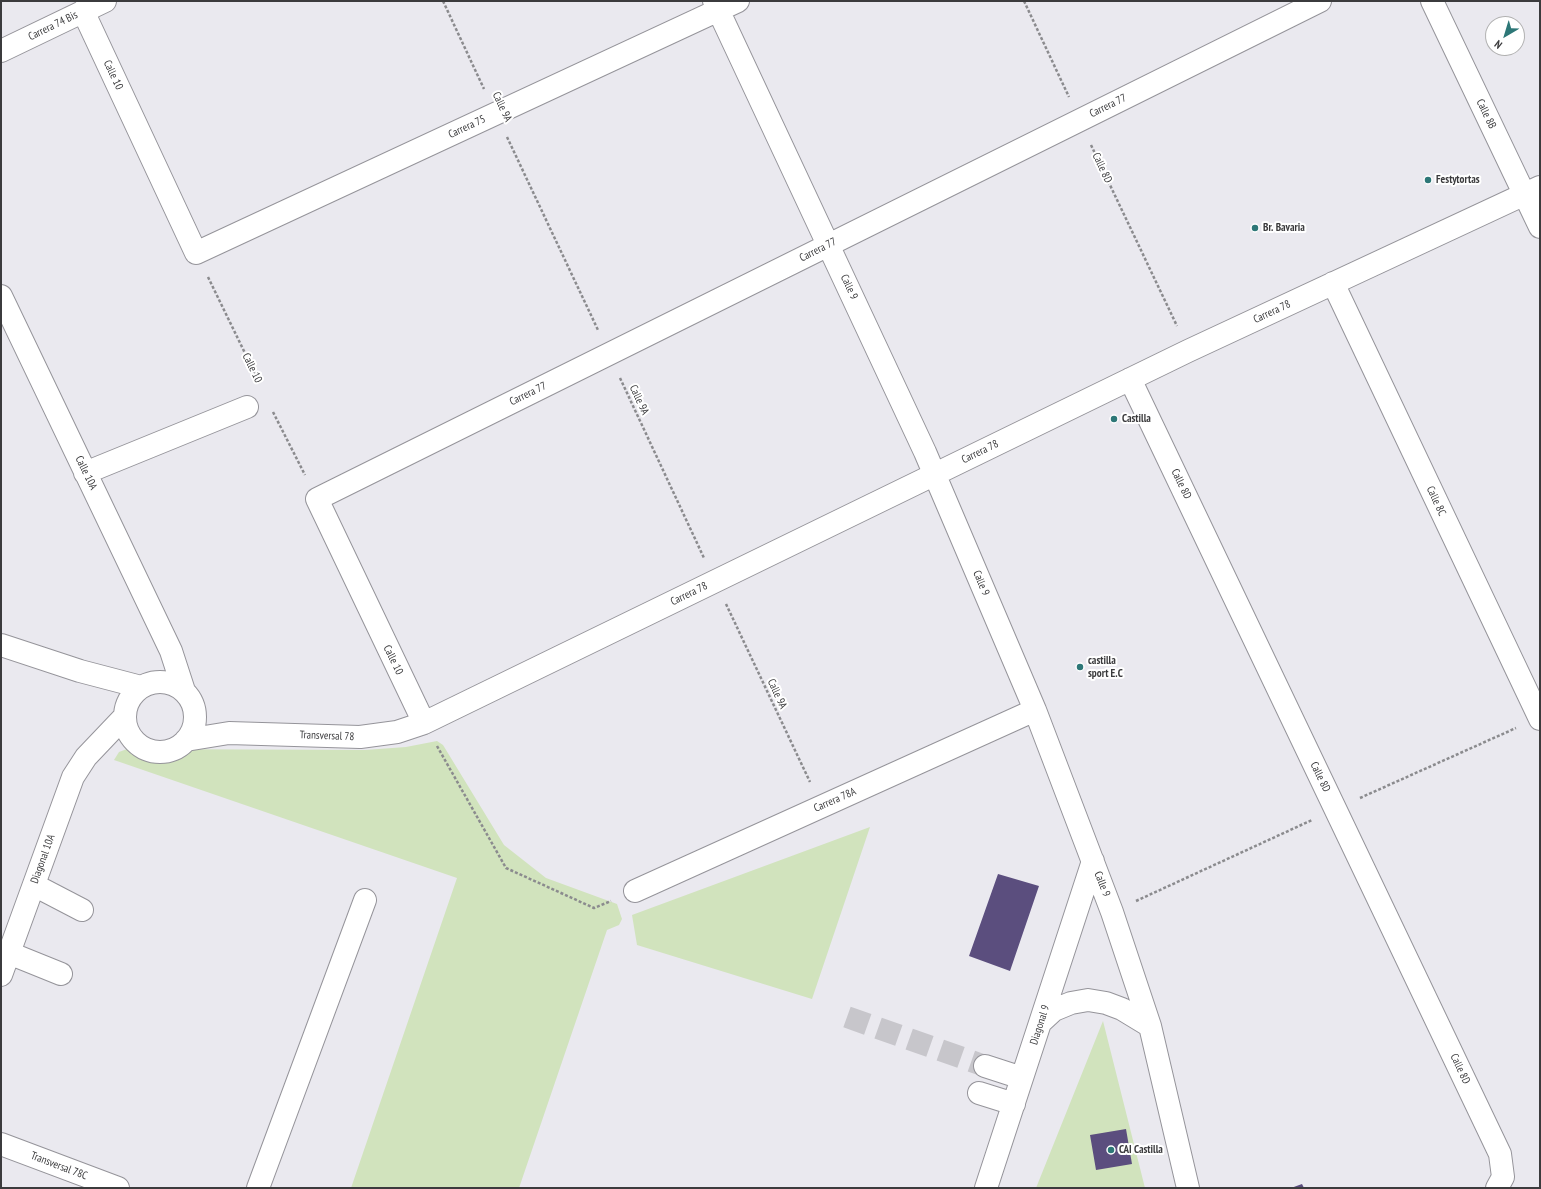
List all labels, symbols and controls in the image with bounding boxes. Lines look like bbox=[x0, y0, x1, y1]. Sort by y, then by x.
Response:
street label: Carrera 74 Bis bbox=[26, 8, 80, 44]
north arrow bbox=[1485, 16, 1525, 56]
text: N bbox=[1492, 37, 1505, 52]
street label: Calle 10 bbox=[100, 58, 126, 92]
street label: Calle 9A bbox=[489, 90, 515, 124]
street label: Carrera 77 bbox=[1087, 91, 1129, 121]
street label: Calle 8B bbox=[1473, 97, 1499, 131]
street label: Carrera 75 bbox=[446, 113, 488, 141]
street label: Calle 8D bbox=[1089, 151, 1115, 185]
place label: Festytortas bbox=[1436, 173, 1480, 187]
marker: Festytortas bbox=[1423, 175, 1433, 185]
place label: Br. Bavaria bbox=[1263, 221, 1305, 235]
marker: Br. Bavaria bbox=[1250, 223, 1260, 233]
street label: Carrera 77 bbox=[797, 235, 839, 265]
street label: Calle 9 bbox=[837, 272, 861, 302]
street label: Carrera 78 bbox=[1251, 298, 1293, 326]
street label: Calle 10 bbox=[239, 351, 265, 385]
street label: Carrera 77 bbox=[507, 379, 549, 409]
street label: Calle 9A bbox=[626, 383, 652, 417]
place label: Castilla bbox=[1122, 412, 1151, 426]
marker: Castilla bbox=[1109, 414, 1119, 424]
street label: Carrera 78 bbox=[959, 437, 1001, 467]
street label: Calle 10A bbox=[72, 454, 100, 492]
street label: Calle 8D bbox=[1168, 467, 1194, 501]
street label: Calle 8C bbox=[1423, 484, 1449, 518]
street label: Calle 9 bbox=[970, 568, 992, 598]
street label: Carrera 78 bbox=[668, 579, 710, 609]
street label: Calle 10 bbox=[380, 643, 406, 677]
place label: castilla sport E.C bbox=[1088, 654, 1123, 680]
marker: castilla sport E.C bbox=[1075, 662, 1085, 672]
street label: Calle 9A bbox=[764, 677, 790, 711]
street label: Transversal 78 bbox=[299, 728, 355, 744]
street label: Calle 8D bbox=[1307, 760, 1333, 794]
street label: Carrera 78A bbox=[812, 785, 858, 815]
street label: Diagonal 10A bbox=[28, 833, 58, 885]
street label: Calle 9 bbox=[1091, 869, 1113, 899]
street label: Diagonal 9 bbox=[1027, 1003, 1053, 1047]
street label: Calle 8D bbox=[1447, 1052, 1473, 1086]
place label: CAI Castilla bbox=[1119, 1143, 1163, 1157]
marker: CAI Castilla bbox=[1106, 1145, 1116, 1155]
street label: Transversal 78C bbox=[29, 1149, 89, 1183]

